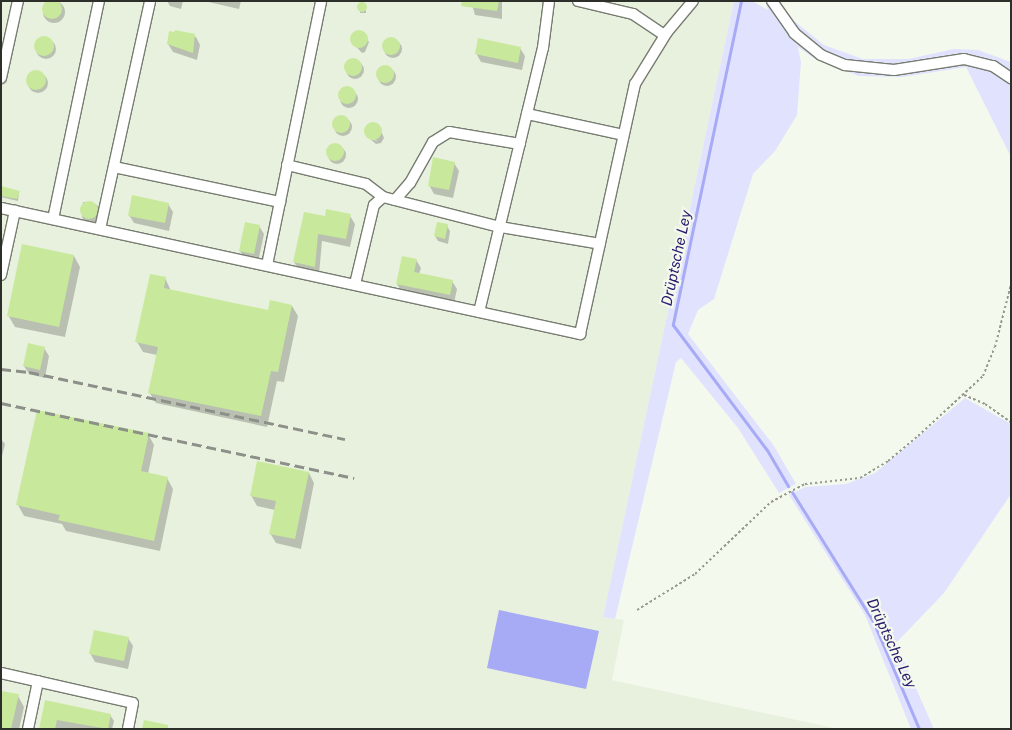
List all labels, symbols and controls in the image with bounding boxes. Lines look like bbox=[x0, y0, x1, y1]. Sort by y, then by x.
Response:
water label: Drüptsche Ley bbox=[657, 209, 695, 307]
water label: Drüptsche Ley bbox=[863, 595, 921, 691]

